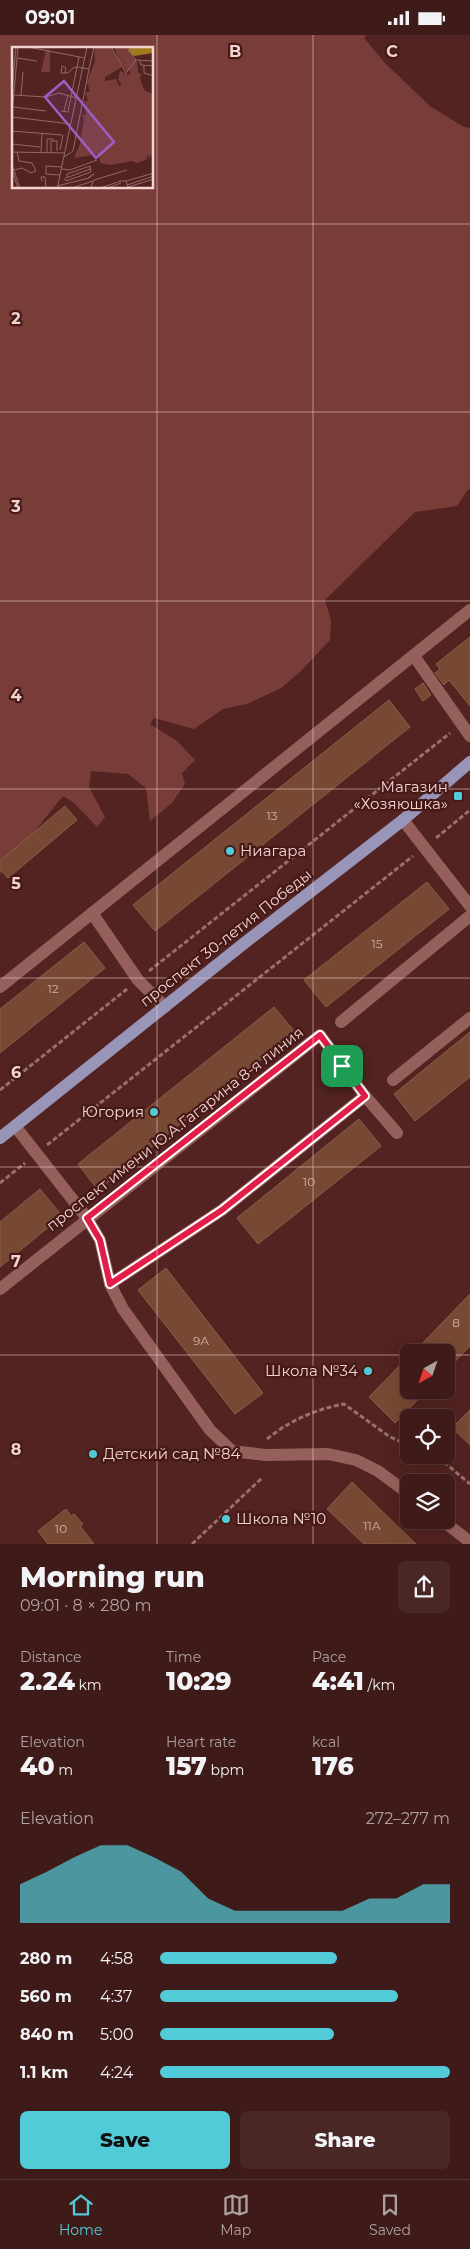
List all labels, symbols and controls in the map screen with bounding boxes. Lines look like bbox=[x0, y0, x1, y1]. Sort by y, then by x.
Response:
text: 09:01 bbox=[25, 6, 75, 29]
text: B bbox=[229, 42, 241, 61]
text: C bbox=[386, 42, 398, 61]
inset map bbox=[12, 47, 154, 189]
text: 2 bbox=[11, 309, 21, 328]
text: 3 bbox=[10, 497, 21, 516]
text: 4 bbox=[10, 686, 22, 705]
place label: Магазин «Хозяюшка» bbox=[354, 777, 448, 813]
marker: Магазин «Хозяюшка» bbox=[452, 790, 464, 802]
house number: 13 bbox=[266, 808, 278, 823]
place label: Ниагара bbox=[240, 841, 306, 860]
marker: Ниагара bbox=[224, 845, 236, 857]
street label: проспект 30-летия Победы bbox=[136, 865, 315, 1011]
text: 5 bbox=[11, 874, 21, 893]
house number: 15 bbox=[371, 936, 383, 951]
house number: 12 bbox=[47, 981, 59, 996]
street label: проспект имени Ю.А.Гагарина 8-я линия bbox=[42, 1022, 307, 1235]
pin bbox=[321, 1045, 363, 1087]
icon: arrive bbox=[328, 1052, 356, 1080]
text: 6 bbox=[11, 1063, 21, 1082]
place label: Югория bbox=[82, 1102, 144, 1121]
marker: Югория bbox=[148, 1106, 160, 1118]
house number: 10 bbox=[303, 1174, 315, 1189]
text: 7 bbox=[11, 1252, 21, 1271]
house number: 8 bbox=[452, 1315, 460, 1330]
house number: 9А bbox=[193, 1333, 209, 1348]
north arrow bbox=[400, 1344, 455, 1399]
map controls bbox=[400, 1344, 455, 1529]
place label: Школа №34 bbox=[265, 1361, 358, 1380]
marker: Школа №34 bbox=[362, 1365, 374, 1377]
button: locate bbox=[400, 1409, 455, 1464]
text: 8 bbox=[11, 1440, 21, 1459]
place label: Детский сад №84 bbox=[103, 1444, 241, 1463]
marker: Детский сад №84 bbox=[87, 1448, 99, 1460]
button: layers bbox=[400, 1474, 455, 1529]
place label: Школа №10 bbox=[236, 1509, 326, 1528]
marker: Школа №10 bbox=[220, 1513, 232, 1525]
house number: 11А bbox=[363, 1518, 381, 1533]
house number: 10 bbox=[55, 1521, 67, 1536]
text: Morning run bbox=[20, 1560, 205, 1594]
button: share bbox=[398, 1561, 450, 1613]
text: 09:01 · 8 × 280 m bbox=[20, 1596, 151, 1615]
text: Distance bbox=[20, 1648, 82, 1666]
text: Time bbox=[166, 1648, 201, 1666]
text: Pace bbox=[312, 1648, 346, 1666]
text: 2.24 bbox=[20, 1666, 75, 1696]
text: 10:29 bbox=[166, 1666, 232, 1696]
text: 4:41 bbox=[312, 1666, 364, 1696]
text: km bbox=[75, 1676, 102, 1694]
text: /km bbox=[364, 1676, 395, 1694]
text: Elevation bbox=[20, 1733, 85, 1751]
text: Heart rate bbox=[166, 1733, 236, 1751]
text: kcal bbox=[312, 1733, 340, 1751]
text: 40 bbox=[20, 1751, 55, 1781]
text: 157 bbox=[166, 1751, 207, 1781]
text: 176 bbox=[312, 1751, 354, 1781]
text: m bbox=[55, 1761, 73, 1779]
text: bpm bbox=[207, 1761, 244, 1779]
text: Elevation bbox=[20, 1809, 94, 1828]
text: 272–277 m bbox=[366, 1809, 450, 1828]
text: 280 m bbox=[20, 1949, 72, 1968]
text: 4:58 bbox=[100, 1949, 133, 1968]
text: 560 m bbox=[20, 1987, 72, 2006]
text: 4:37 bbox=[100, 1987, 132, 2006]
text: 840 m bbox=[20, 2025, 74, 2044]
text: 5:00 bbox=[100, 2025, 134, 2044]
text: 1.1 km bbox=[20, 2063, 68, 2082]
text: 4:24 bbox=[100, 2063, 133, 2082]
button: Save bbox=[20, 2111, 230, 2169]
button: Share bbox=[240, 2111, 450, 2169]
tab: Home bbox=[59, 2191, 102, 2239]
tab: Map bbox=[220, 2191, 251, 2239]
tab: Saved bbox=[369, 2191, 411, 2239]

